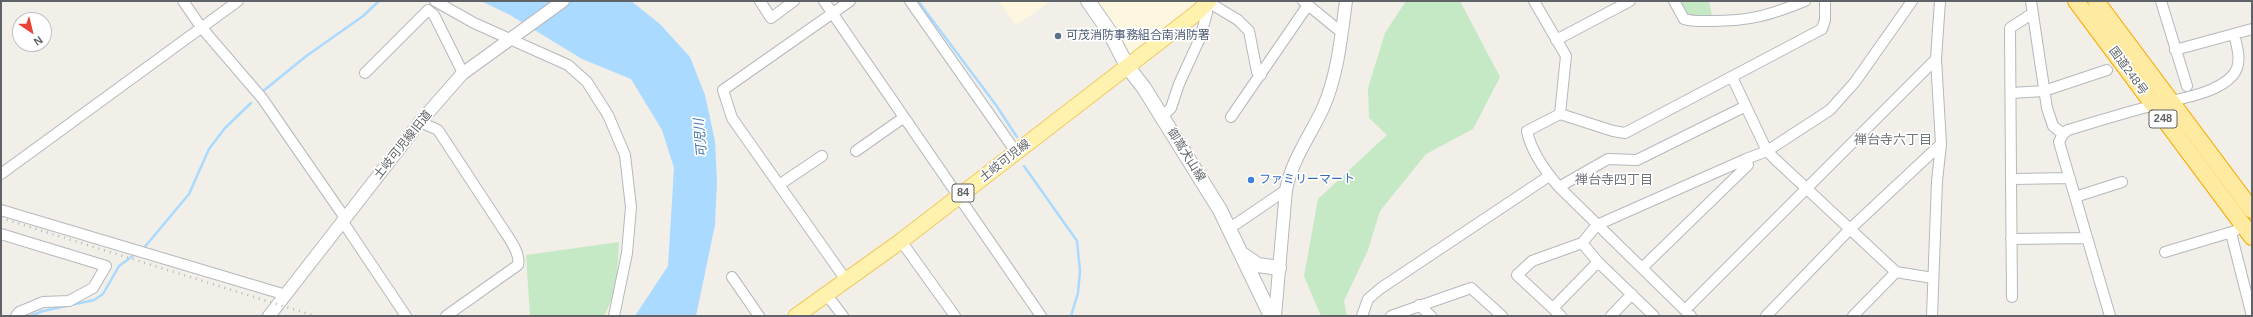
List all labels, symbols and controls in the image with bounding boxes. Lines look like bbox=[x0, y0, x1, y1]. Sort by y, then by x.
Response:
north arrow bbox=[12, 12, 52, 52]
place label: 可茂消防事務組合南消防署 bbox=[1066, 29, 1210, 43]
marker: 可茂消防事務組合南消防署 bbox=[1053, 31, 1063, 41]
text: N bbox=[32, 34, 45, 48]
street label: 国道248号 bbox=[2106, 44, 2150, 98]
street label: 土岐可児線旧道 bbox=[371, 108, 435, 182]
road number: 248 bbox=[2149, 110, 2177, 128]
water label: 可児川 bbox=[692, 118, 710, 158]
street label: 御嵩犬山線 bbox=[1164, 126, 1208, 184]
district label: 禅台寺六丁目 bbox=[1854, 132, 1932, 148]
street label: 土岐可児線 bbox=[977, 137, 1033, 185]
district label: 禅台寺四丁目 bbox=[1575, 172, 1653, 188]
place label: ファミリーマート bbox=[1259, 173, 1355, 187]
marker: ファミリーマート bbox=[1246, 175, 1256, 185]
road number: 84 bbox=[952, 184, 974, 202]

